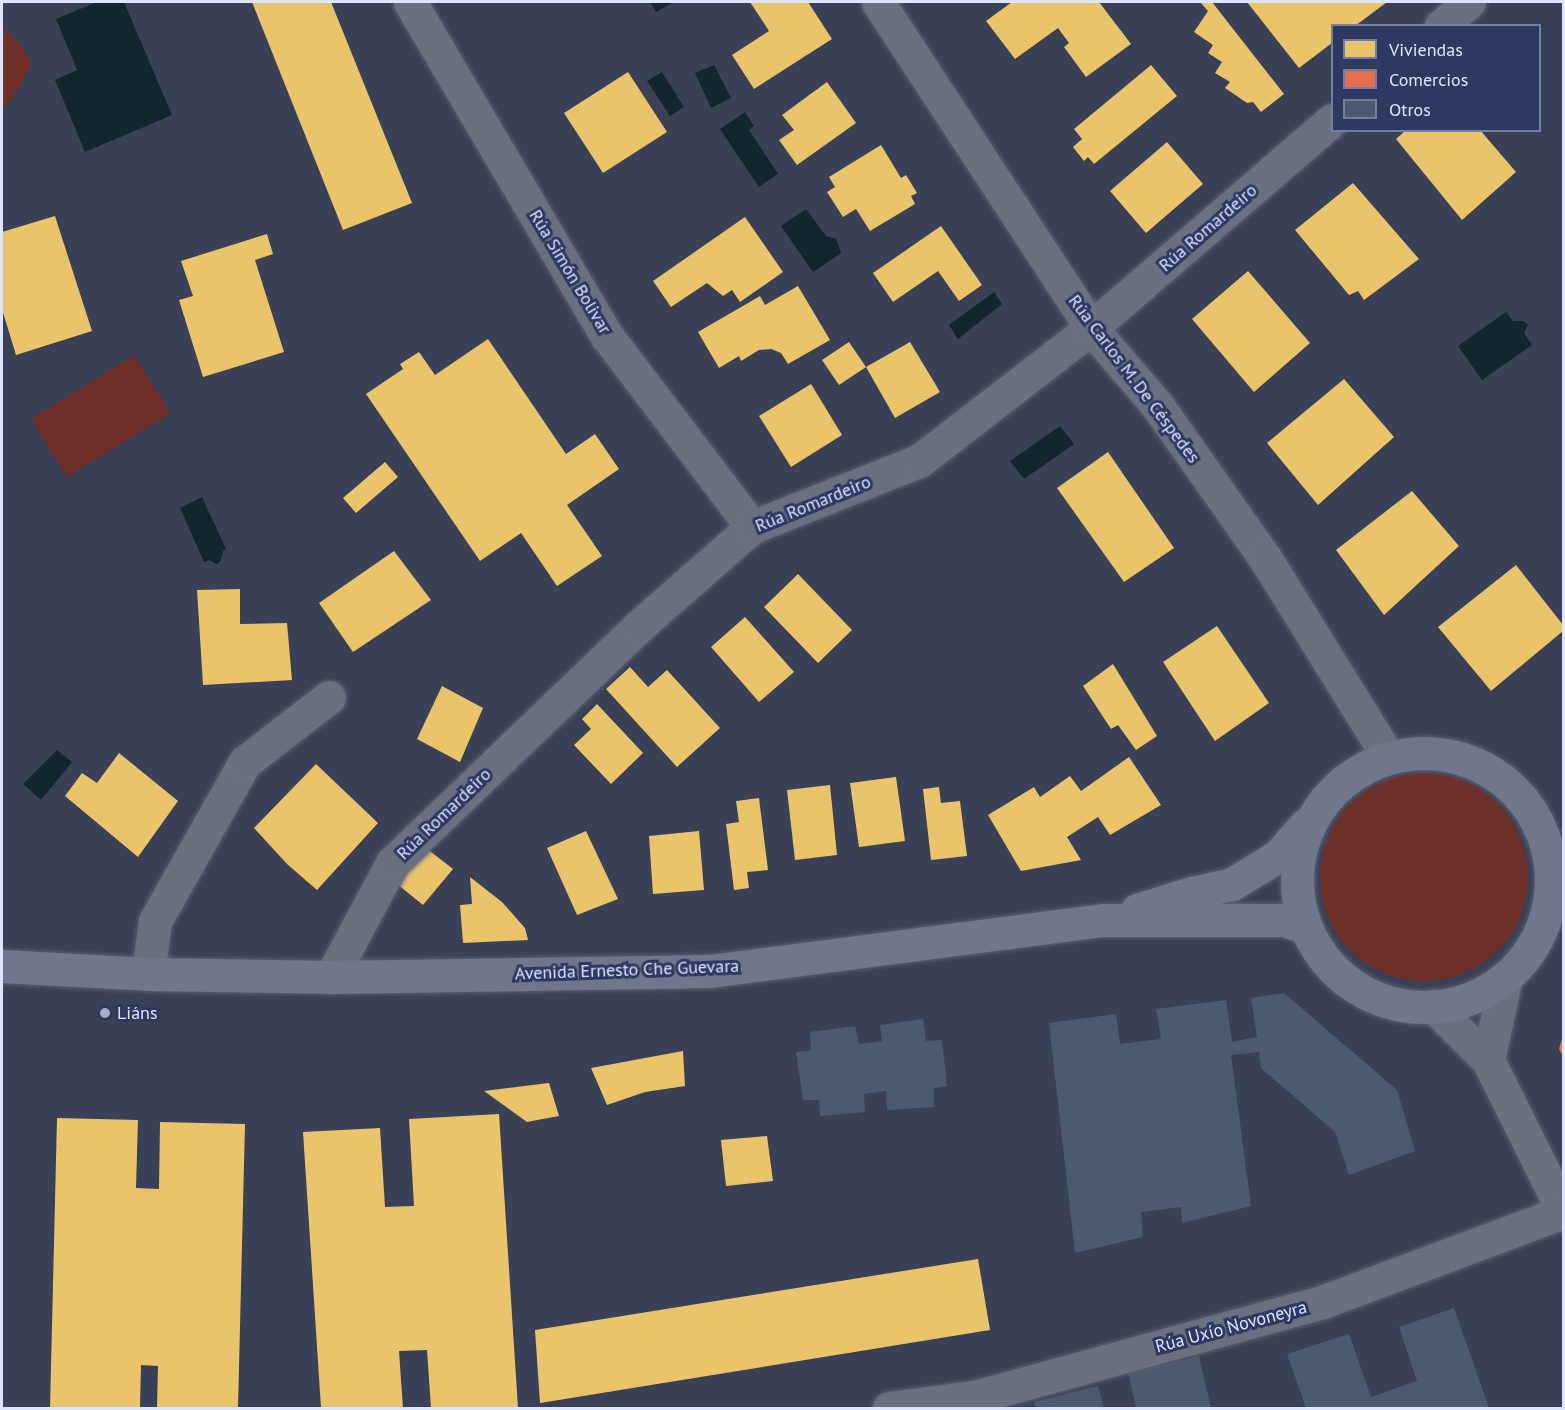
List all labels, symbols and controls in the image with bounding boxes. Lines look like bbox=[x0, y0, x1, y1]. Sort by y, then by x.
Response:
legend bbox=[1331, 24, 1541, 132]
text: Viviendas bbox=[1389, 38, 1463, 61]
text: Comercios bbox=[1389, 68, 1468, 91]
text: Otros bbox=[1389, 98, 1431, 121]
street label: Rúa Romardeiro bbox=[1155, 180, 1261, 276]
street label: Rúa Simón Bolivar bbox=[524, 206, 616, 338]
street label: Rúa Carlos M. De Céspedes bbox=[1063, 290, 1205, 468]
street label: Rúa Romardeiro bbox=[752, 471, 874, 537]
street label: Rúa Romardeiro bbox=[392, 764, 496, 864]
street label: Avenida Ernesto Che Guevara bbox=[514, 955, 740, 985]
place label: Liáns bbox=[117, 1002, 157, 1024]
marker: Liáns bbox=[98, 1006, 112, 1020]
street label: Rúa Uxío Novoneyra bbox=[1153, 1296, 1309, 1358]

